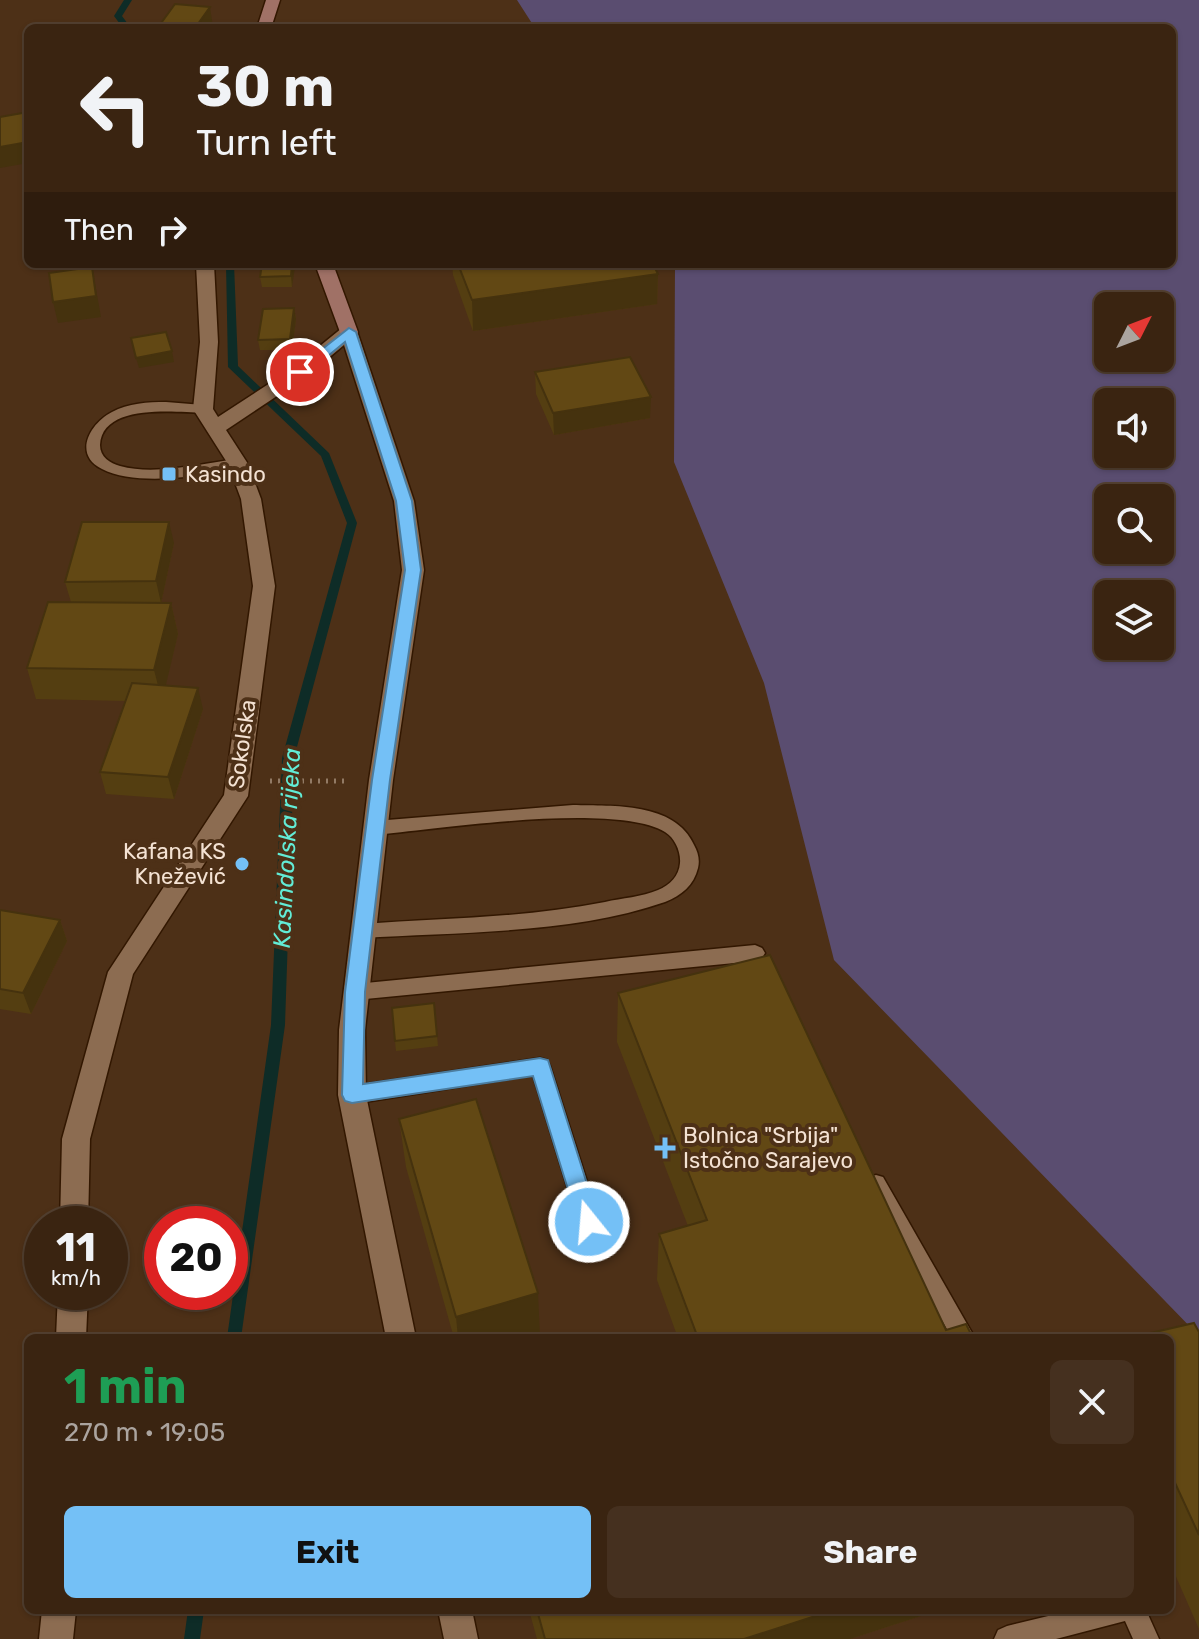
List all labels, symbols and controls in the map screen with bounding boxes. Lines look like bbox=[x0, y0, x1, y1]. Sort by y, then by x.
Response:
text: 30 m bbox=[196, 54, 334, 120]
icon: left bbox=[64, 56, 168, 160]
text: Turn left bbox=[196, 121, 337, 164]
icon: right bbox=[150, 208, 194, 252]
text: Then bbox=[64, 212, 134, 248]
north arrow bbox=[1094, 292, 1174, 372]
map controls bbox=[1094, 292, 1174, 660]
pin bbox=[266, 338, 334, 406]
icon: arrive bbox=[278, 350, 322, 394]
button: sound bbox=[1094, 388, 1174, 468]
place label: Kasindo bbox=[185, 461, 266, 488]
marker: Kasindo bbox=[160, 465, 178, 483]
button: search bbox=[1094, 484, 1174, 564]
button: layers bbox=[1094, 580, 1174, 660]
street label: Sokolska bbox=[222, 698, 262, 790]
water label: Kasindolska rijeka bbox=[268, 747, 306, 949]
place label: Kafana KS Knežević bbox=[123, 838, 226, 890]
marker: Kafana KS Knežević bbox=[233, 855, 251, 873]
place label: Bolnica "Srbija" Istočno Sarajevo bbox=[683, 1122, 853, 1174]
marker: Bolnica "Srbija" Istočno Sarajevo bbox=[654, 1137, 676, 1159]
position arrow bbox=[547, 1180, 631, 1264]
speed limit sign: 20 bbox=[144, 1206, 248, 1310]
text: 11 bbox=[56, 1224, 96, 1271]
text: km/h bbox=[51, 1266, 101, 1290]
text: 1 min bbox=[64, 1358, 187, 1415]
button: close bbox=[1050, 1360, 1134, 1444]
text: 270 m · 19:05 bbox=[64, 1417, 225, 1448]
button: Exit bbox=[64, 1506, 591, 1598]
button: Share bbox=[607, 1506, 1134, 1598]

